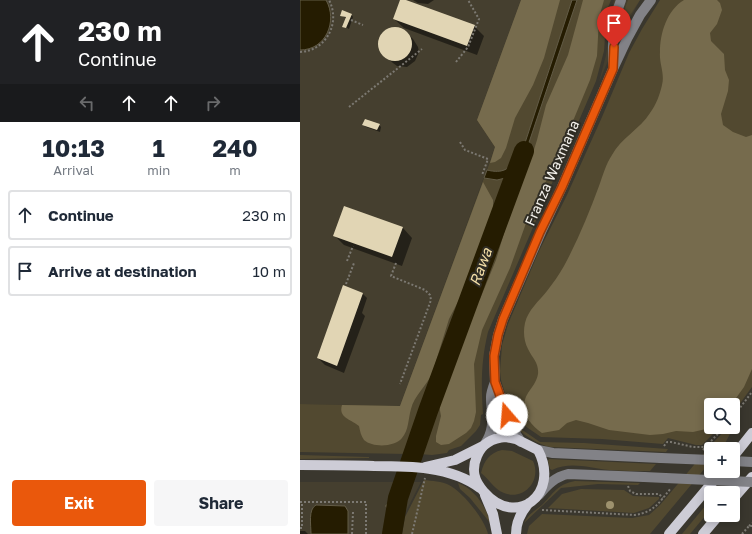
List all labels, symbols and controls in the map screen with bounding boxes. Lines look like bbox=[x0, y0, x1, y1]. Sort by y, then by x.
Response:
pin bbox=[597, 6, 631, 47]
icon: arrive bbox=[603, 12, 625, 34]
text: 230 m bbox=[78, 14, 162, 47]
icon: ahead bbox=[12, 16, 64, 68]
text: Continue bbox=[78, 48, 156, 70]
icon: left bbox=[76, 92, 98, 114]
icon: ahead bbox=[118, 92, 140, 114]
icon: ahead bbox=[160, 92, 182, 114]
icon: right bbox=[202, 92, 224, 114]
street label: Franza Waxmana bbox=[521, 117, 582, 228]
text: 10:13 bbox=[42, 133, 105, 162]
text: 1 bbox=[153, 133, 165, 162]
text: 240 bbox=[212, 133, 258, 162]
text: Arrival bbox=[53, 162, 94, 178]
text: min bbox=[147, 162, 170, 178]
text: m bbox=[229, 162, 241, 178]
icon: ahead bbox=[14, 204, 36, 226]
text: Continue bbox=[48, 206, 114, 224]
text: 230 m bbox=[242, 206, 286, 224]
water label: Rawa bbox=[465, 245, 495, 288]
icon: arrive bbox=[14, 260, 36, 282]
text: Arrive at destination bbox=[48, 262, 197, 280]
text: 10 m bbox=[252, 262, 286, 280]
position arrow bbox=[486, 394, 528, 436]
map controls bbox=[704, 398, 740, 522]
button: search bbox=[704, 398, 740, 434]
button: + bbox=[704, 442, 740, 478]
button: Exit bbox=[12, 480, 146, 526]
button: Share bbox=[154, 480, 288, 526]
button: − bbox=[704, 486, 740, 522]

